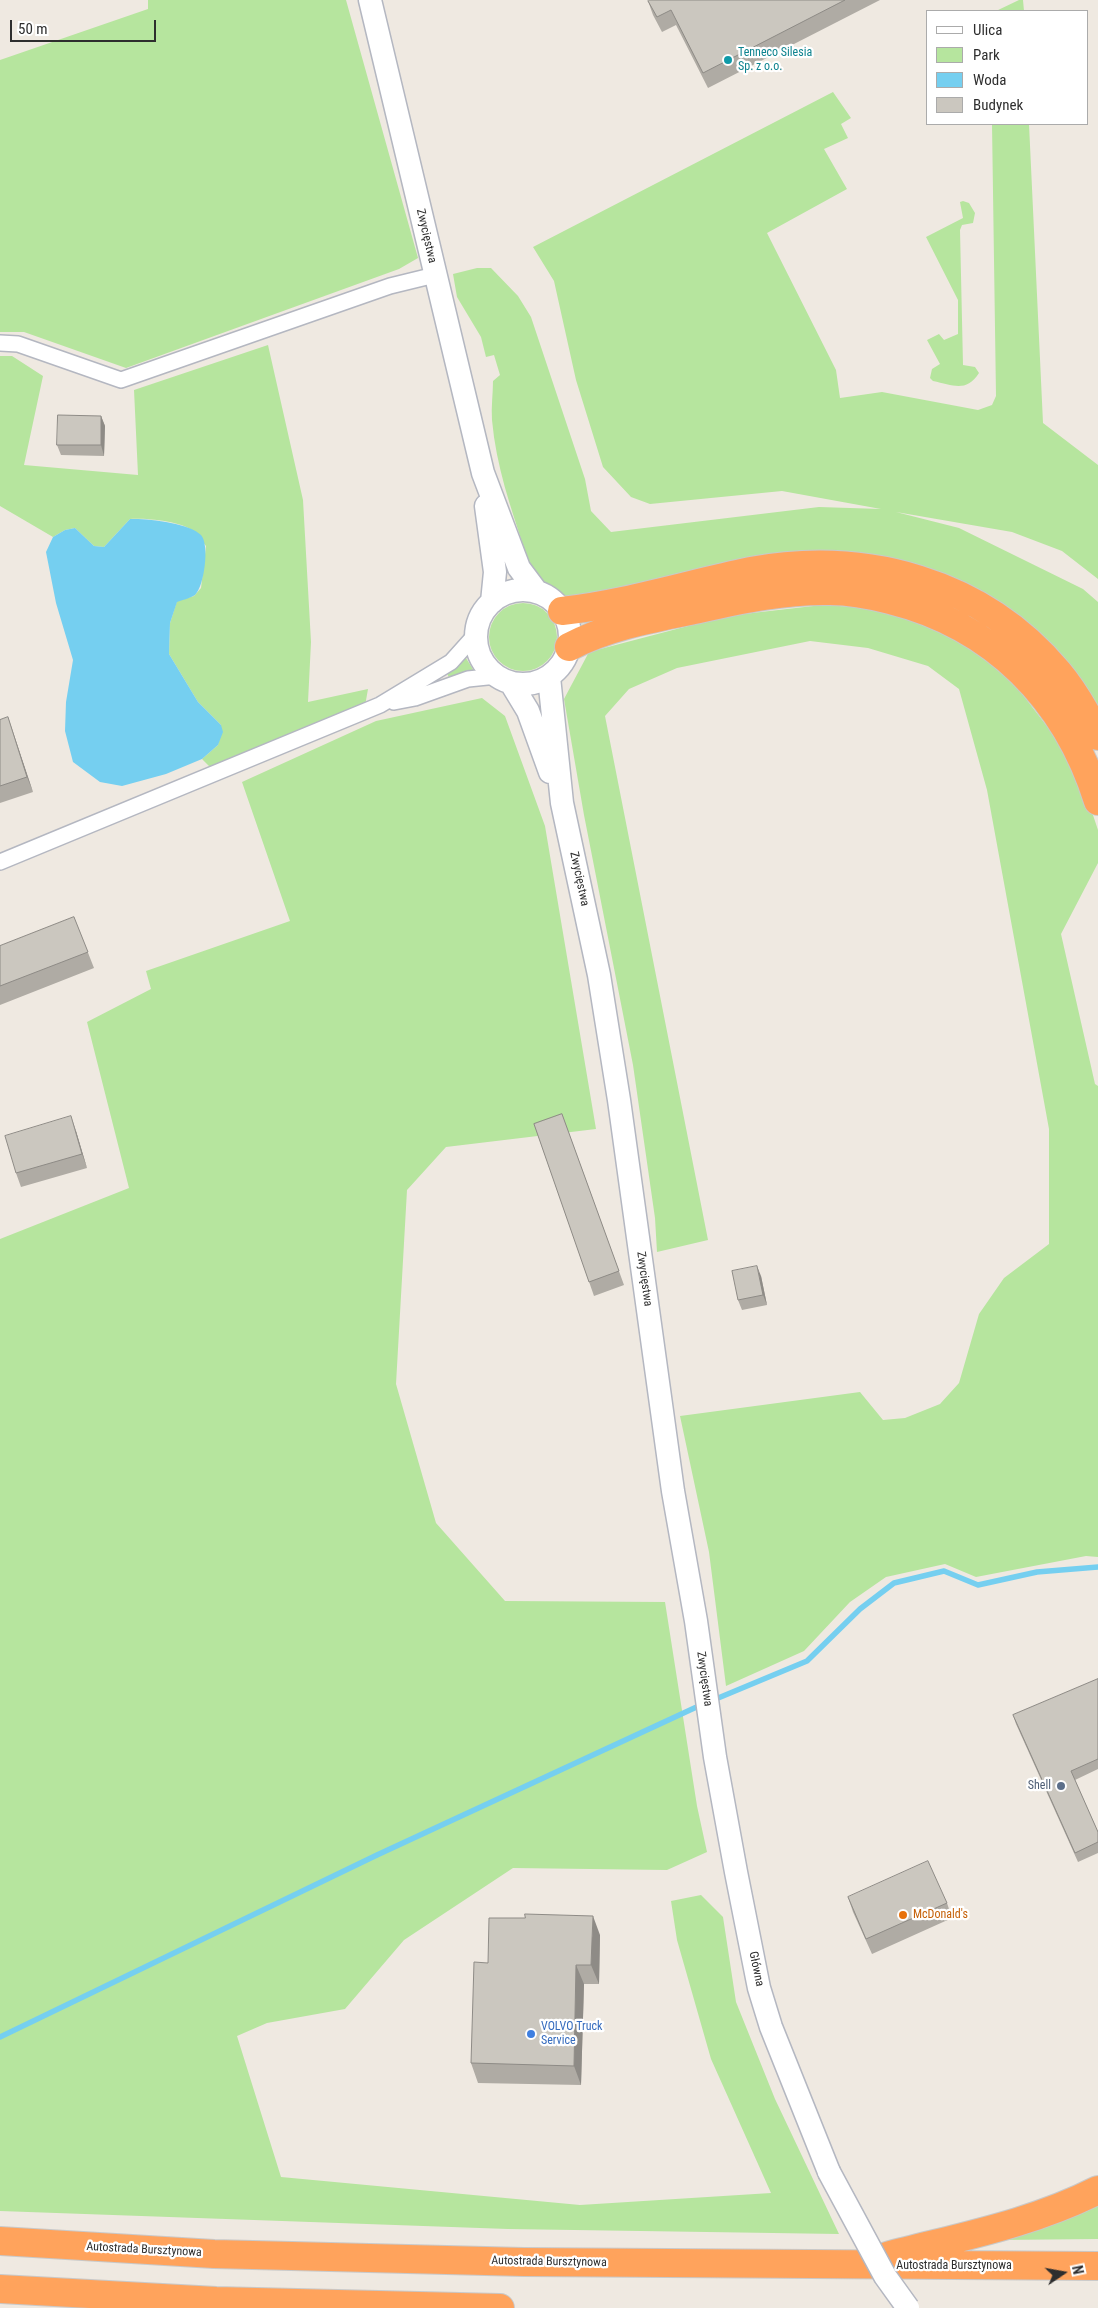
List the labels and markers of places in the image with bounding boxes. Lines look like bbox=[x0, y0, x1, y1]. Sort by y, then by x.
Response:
place label: Tenneco Silesia Sp. z o.o. bbox=[738, 46, 812, 74]
marker: Tenneco Silesia Sp. z o.o. bbox=[722, 54, 734, 66]
place label: Shell bbox=[1028, 1779, 1051, 1793]
marker: Shell bbox=[1055, 1780, 1067, 1792]
place label: McDonald's bbox=[913, 1908, 968, 1922]
marker: McDonald's bbox=[897, 1909, 909, 1921]
place label: VOLVO Truck Service bbox=[541, 2020, 602, 2048]
marker: VOLVO Truck Service bbox=[525, 2028, 537, 2040]

